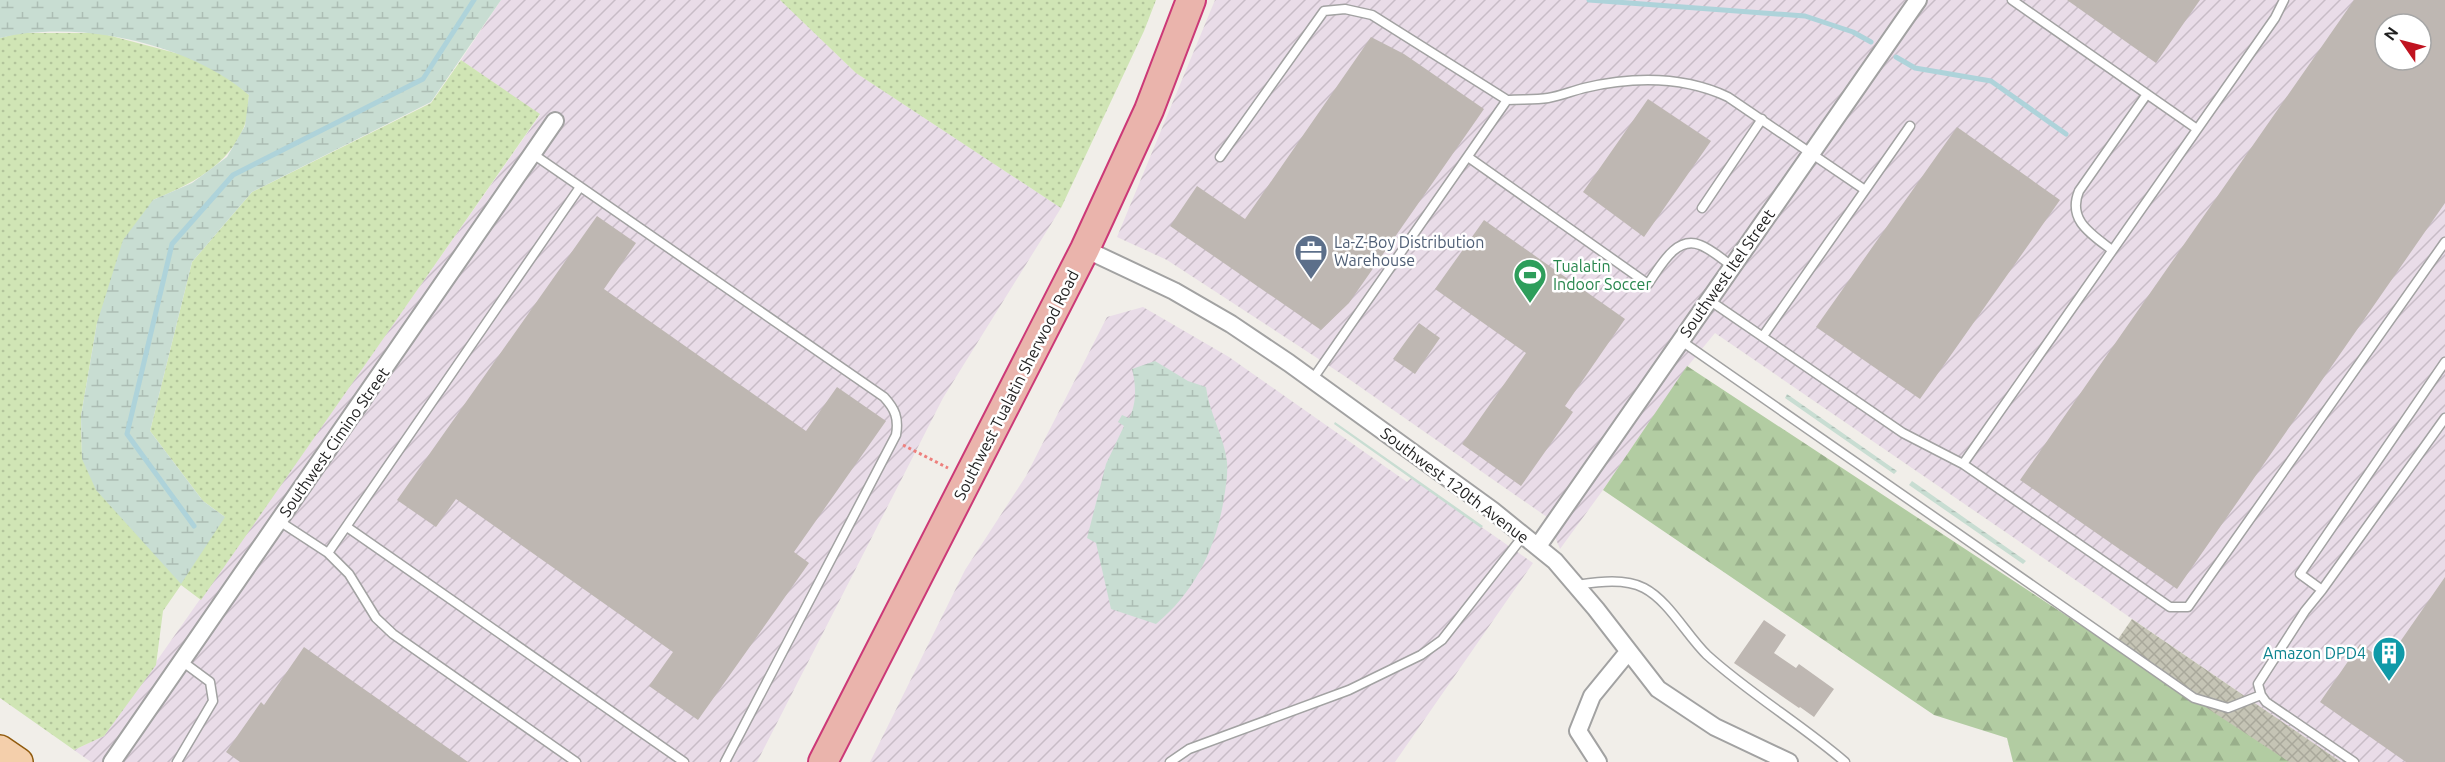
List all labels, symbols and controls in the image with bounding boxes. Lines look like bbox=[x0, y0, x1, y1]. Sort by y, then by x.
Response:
north arrow bbox=[2373, 12, 2433, 72]
text: N bbox=[2380, 23, 2402, 43]
street label: Southwest Itel Street bbox=[1676, 205, 1778, 340]
office icon: La-Z-Boy Distribution Warehouse bbox=[1293, 233, 1329, 280]
place label: La-Z-Boy Distribution Warehouse bbox=[1334, 233, 1484, 269]
sports icon: Tualatin Indoor Soccer bbox=[1512, 257, 1548, 304]
place label: Tualatin Indoor Soccer bbox=[1553, 257, 1651, 293]
street label: Southwest Tualatin Sherwood Road bbox=[950, 267, 1082, 503]
street label: Southwest Cimino Street bbox=[275, 363, 393, 520]
street label: Southwest 120th Avenue bbox=[1378, 424, 1532, 546]
building icon: Amazon DPD4 bbox=[2371, 635, 2407, 682]
place label: Amazon DPD4 bbox=[2263, 644, 2366, 662]

